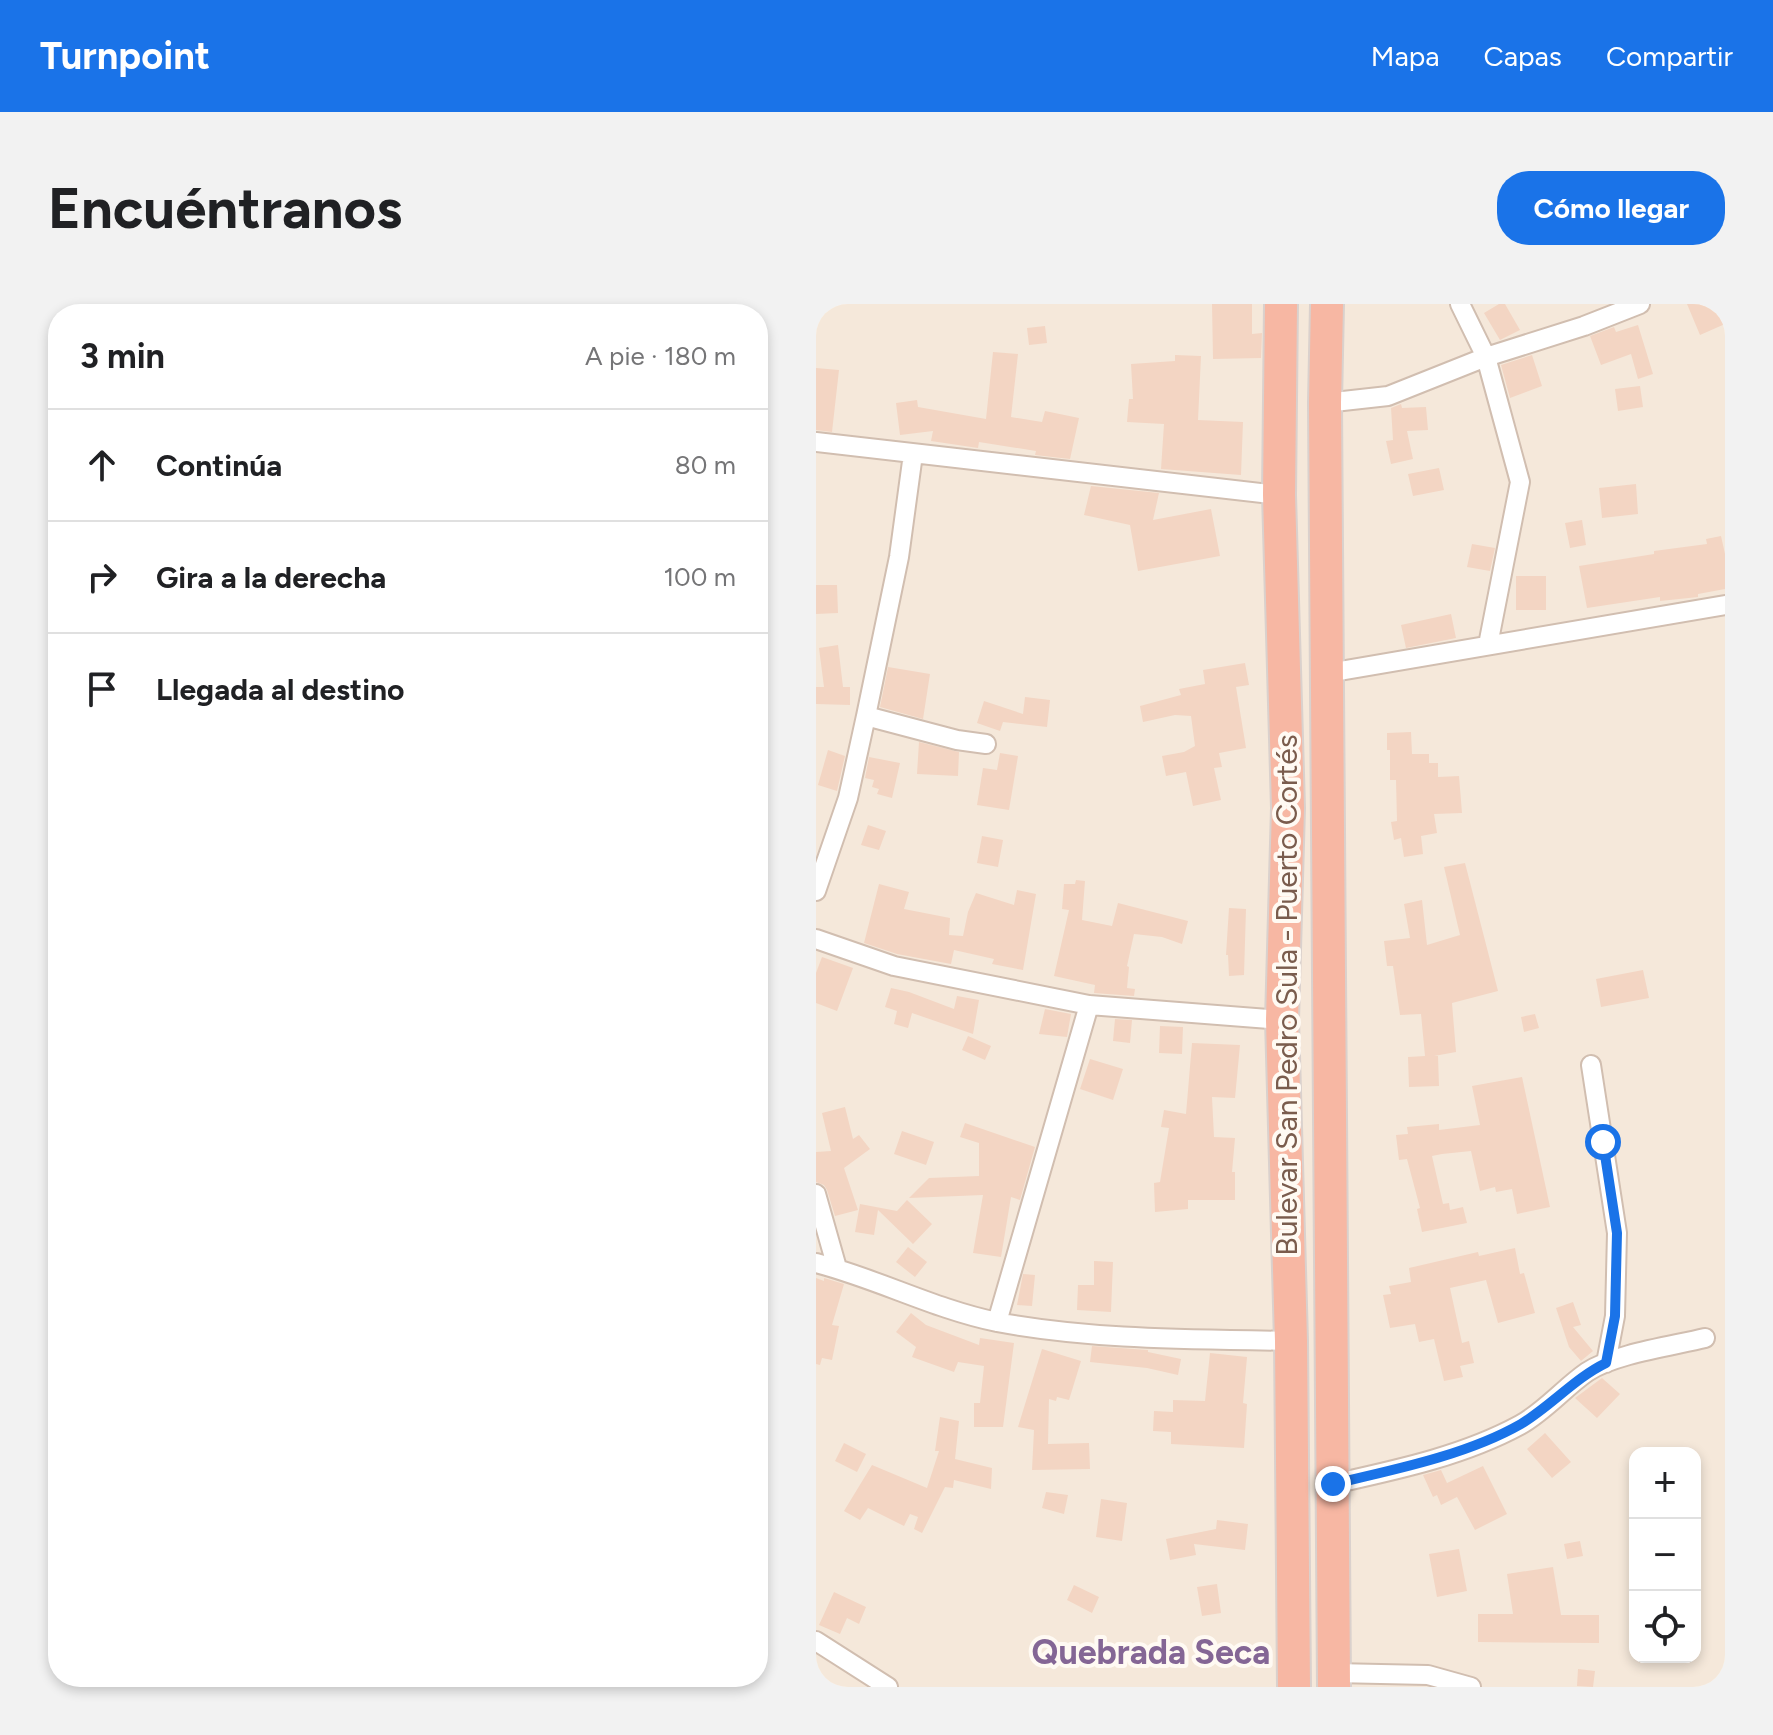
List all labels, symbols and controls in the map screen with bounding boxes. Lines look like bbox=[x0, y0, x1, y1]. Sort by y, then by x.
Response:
text: Turnpoint bbox=[40, 33, 210, 79]
text: Mapa bbox=[1371, 39, 1440, 73]
text: Capas bbox=[1484, 39, 1562, 73]
text: Compartir bbox=[1606, 39, 1733, 73]
button: Cómo llegar bbox=[1497, 171, 1725, 245]
text: Encuéntranos bbox=[48, 175, 402, 242]
text: 3 min bbox=[80, 336, 165, 377]
text: A pie · 180 m bbox=[585, 340, 736, 372]
icon: ahead bbox=[80, 443, 124, 487]
text: Continúa bbox=[156, 447, 282, 484]
text: 80 m bbox=[675, 449, 736, 481]
icon: right bbox=[80, 555, 124, 599]
text: Gira a la derecha bbox=[156, 559, 386, 596]
text: 100 m bbox=[663, 561, 736, 593]
icon: arrive bbox=[80, 667, 124, 711]
text: Llegada al destino bbox=[156, 671, 404, 708]
street label: Bulevar San Pedro Sula - Puerto Cortés bbox=[1268, 734, 1305, 1256]
route start bbox=[1585, 1124, 1621, 1160]
map controls bbox=[1629, 1447, 1701, 1663]
button: + bbox=[1629, 1447, 1701, 1519]
route end bbox=[1315, 1466, 1351, 1502]
button: − bbox=[1629, 1519, 1701, 1591]
button: locate bbox=[1629, 1591, 1701, 1663]
district label: Quebrada Seca bbox=[1032, 1632, 1270, 1673]

